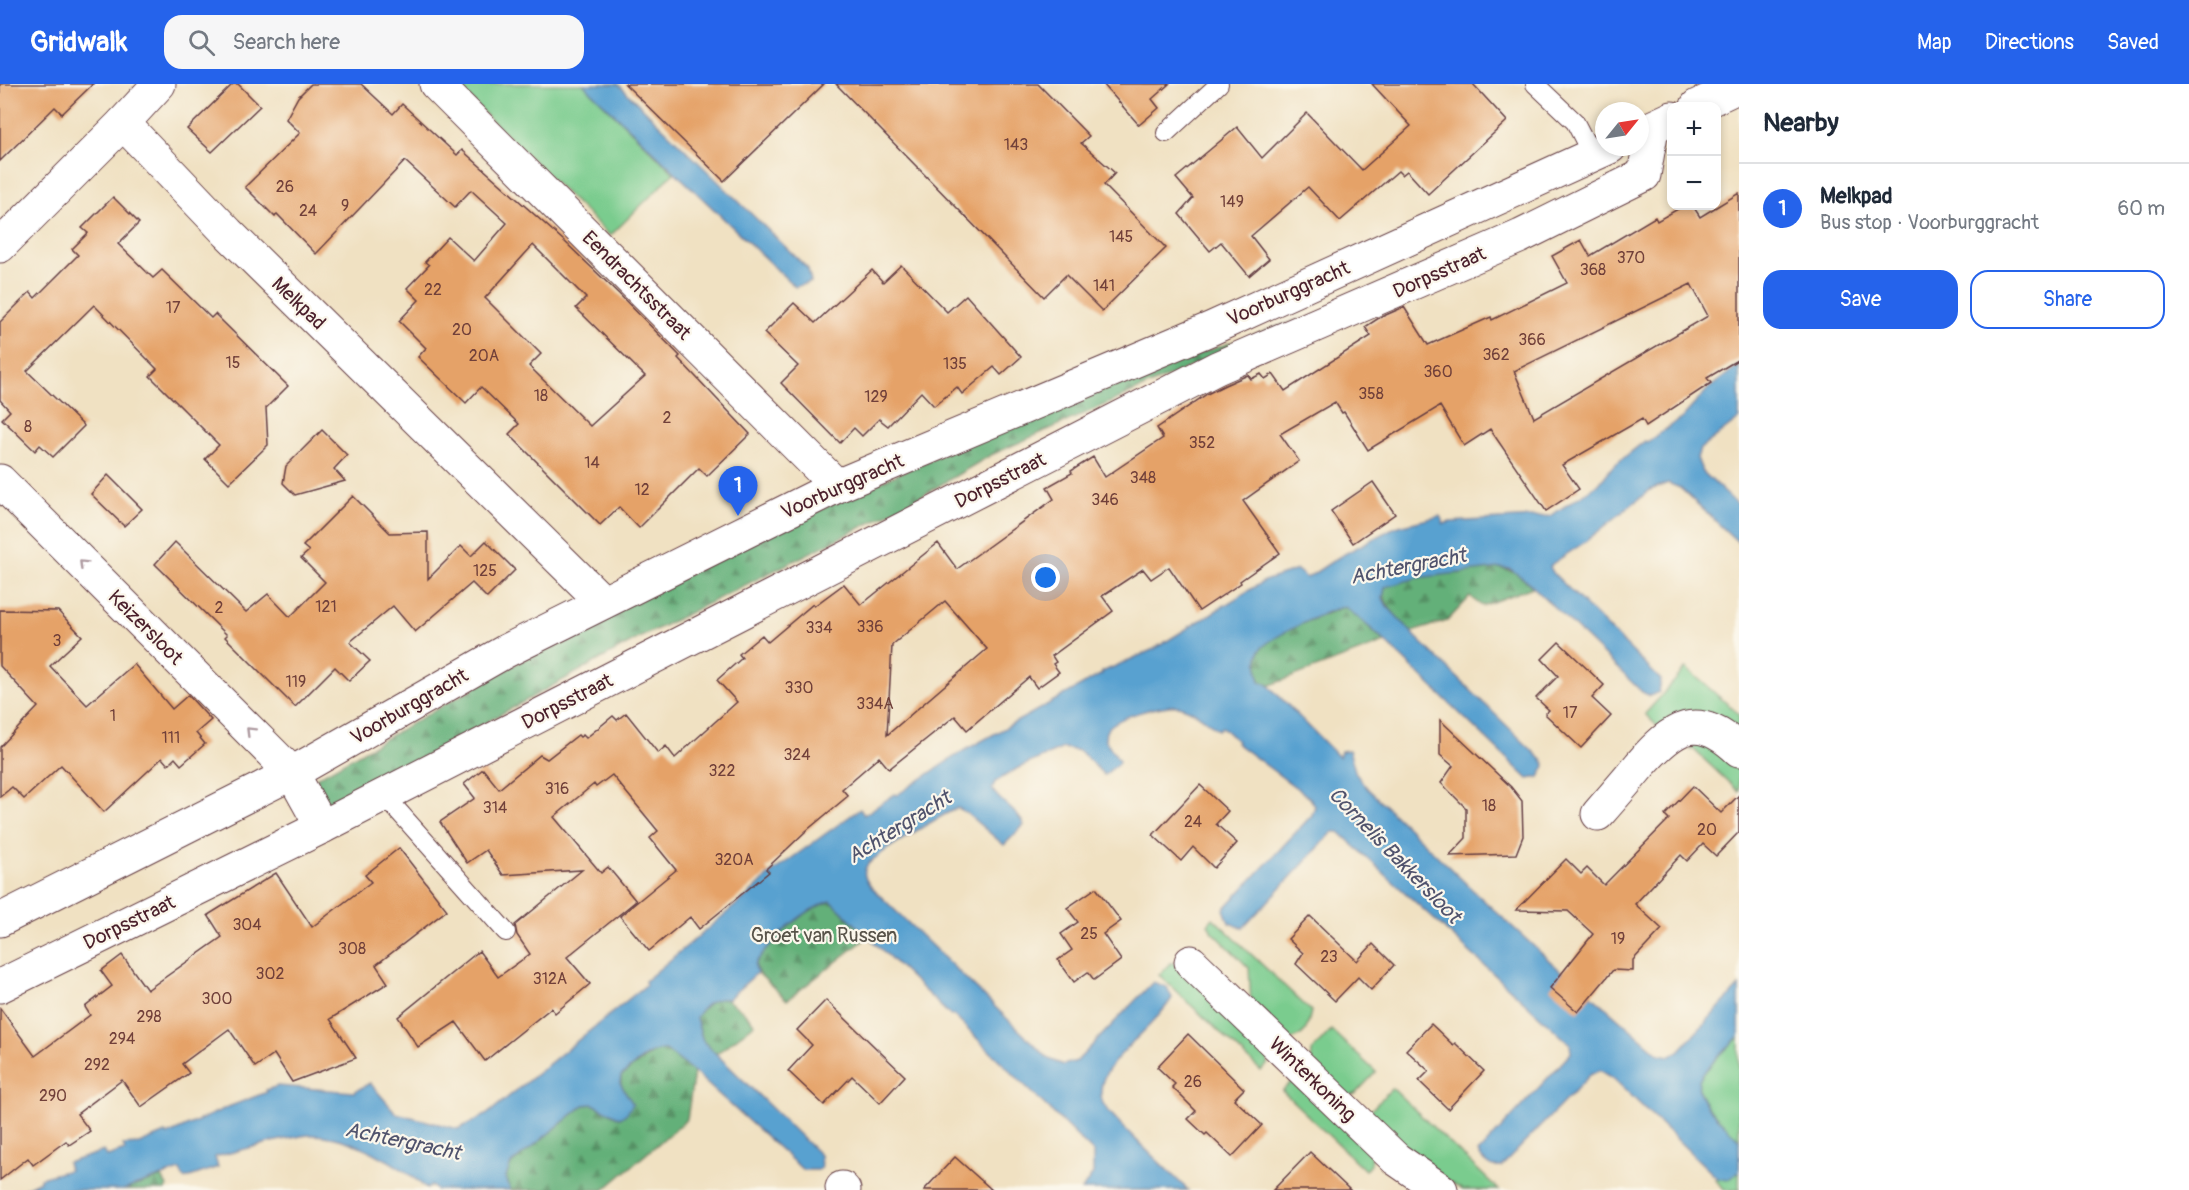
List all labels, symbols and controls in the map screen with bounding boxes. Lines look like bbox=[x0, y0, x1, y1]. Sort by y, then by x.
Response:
search box bbox=[164, 15, 584, 69]
text: Gridwalk bbox=[30, 25, 128, 60]
icon: search bbox=[185, 26, 218, 59]
text: Search here bbox=[233, 28, 340, 56]
text: Map bbox=[1917, 29, 1952, 56]
text: Directions bbox=[1985, 29, 2074, 56]
text: Saved bbox=[2107, 29, 2159, 56]
north arrow bbox=[1595, 102, 1649, 156]
map controls bbox=[1667, 102, 1721, 210]
button: + bbox=[1667, 102, 1721, 156]
text: Nearby bbox=[1763, 107, 1839, 139]
house number: 143 bbox=[1004, 135, 1028, 155]
button: − bbox=[1667, 156, 1721, 210]
house number: 26 bbox=[276, 177, 294, 197]
text: Melkpad bbox=[1820, 182, 1893, 210]
house number: 149 bbox=[1220, 192, 1244, 212]
house number: 9 bbox=[341, 196, 349, 216]
text: 1 bbox=[1779, 196, 1786, 221]
text: 60 m bbox=[2118, 196, 2165, 221]
house number: 24 bbox=[299, 201, 317, 221]
text: Bus stop · Voorburggracht bbox=[1820, 210, 2039, 235]
street label: Eendrachtsstraat bbox=[577, 226, 697, 346]
house number: 145 bbox=[1109, 227, 1133, 247]
street label: Dorpsstraat bbox=[1389, 241, 1490, 304]
house number: 370 bbox=[1617, 248, 1645, 268]
street label: Voorburggracht bbox=[1223, 255, 1354, 332]
house number: 368 bbox=[1580, 260, 1606, 280]
button: Save bbox=[1763, 270, 1958, 329]
button: Share bbox=[1970, 270, 2165, 329]
street label: Melkpad bbox=[266, 271, 331, 335]
house number: 141 bbox=[1093, 276, 1115, 296]
house number: 22 bbox=[424, 280, 442, 300]
house number: 17 bbox=[166, 298, 181, 318]
house number: 20 bbox=[452, 320, 472, 340]
house number: 366 bbox=[1518, 330, 1546, 350]
house number: 362 bbox=[1482, 345, 1510, 365]
house number: 20A bbox=[469, 346, 499, 366]
house number: 15 bbox=[226, 353, 240, 373]
house number: 135 bbox=[943, 354, 967, 374]
house number: 360 bbox=[1423, 362, 1453, 382]
house number: 358 bbox=[1358, 384, 1384, 404]
house number: 18 bbox=[534, 386, 548, 406]
house number: 129 bbox=[864, 387, 888, 407]
house number: 2 bbox=[663, 408, 672, 428]
house number: 8 bbox=[24, 417, 32, 437]
house number: 352 bbox=[1189, 433, 1215, 453]
street label: Dorpsstraat bbox=[950, 446, 1051, 514]
street label: Voorburggracht bbox=[777, 448, 908, 525]
house number: 14 bbox=[584, 453, 600, 473]
pin: 1 bbox=[718, 466, 758, 516]
house number: 348 bbox=[1130, 468, 1156, 488]
house number: 12 bbox=[634, 480, 650, 500]
house number: 346 bbox=[1091, 490, 1119, 510]
water label: Achtergracht bbox=[1348, 542, 1471, 591]
one-way arrow bbox=[79, 560, 90, 571]
house number: 125 bbox=[473, 561, 497, 581]
your location bbox=[1031, 563, 1060, 592]
street label: Keizersloot bbox=[103, 585, 189, 671]
house number: 121 bbox=[315, 597, 337, 617]
house number: 2 bbox=[215, 598, 224, 618]
house number: 336 bbox=[856, 617, 884, 637]
house number: 334 bbox=[805, 618, 833, 638]
house number: 3 bbox=[53, 631, 62, 651]
street label: Voorburggracht bbox=[346, 662, 473, 750]
street label: Dorpsstraat bbox=[517, 667, 618, 735]
house number: 119 bbox=[286, 672, 306, 692]
house number: 330 bbox=[785, 678, 813, 698]
house number: 334A bbox=[856, 694, 894, 714]
house number: 17 bbox=[1563, 703, 1578, 723]
house number: 1 bbox=[110, 706, 116, 726]
house number: 111 bbox=[162, 728, 180, 748]
one-way arrow bbox=[247, 728, 258, 739]
house number: 324 bbox=[783, 745, 811, 765]
house number: 322 bbox=[709, 761, 735, 781]
house number: 316 bbox=[545, 779, 569, 799]
water label: Cornelis Bakkersloot bbox=[1323, 782, 1468, 931]
water label: Achtergracht bbox=[842, 784, 958, 870]
house number: 18 bbox=[1482, 796, 1496, 816]
house number: 314 bbox=[483, 798, 507, 818]
house number: 24 bbox=[1184, 812, 1202, 832]
house number: 20 bbox=[1697, 820, 1717, 840]
house number: 320A bbox=[714, 850, 754, 870]
street label: Dorpsstraat bbox=[79, 889, 180, 955]
house number: 304 bbox=[232, 915, 262, 935]
park label: Groet van Russen bbox=[751, 923, 897, 948]
house number: 25 bbox=[1080, 924, 1098, 944]
house number: 19 bbox=[1611, 929, 1625, 949]
house number: 308 bbox=[338, 939, 366, 959]
house number: 23 bbox=[1320, 947, 1338, 967]
house number: 302 bbox=[256, 964, 284, 984]
house number: 312A bbox=[533, 969, 567, 989]
house number: 300 bbox=[202, 989, 232, 1009]
house number: 298 bbox=[136, 1007, 162, 1027]
house number: 294 bbox=[109, 1029, 135, 1049]
street label: Winterkoning bbox=[1264, 1032, 1361, 1127]
house number: 292 bbox=[84, 1055, 110, 1075]
house number: 26 bbox=[1184, 1072, 1202, 1092]
house number: 290 bbox=[39, 1086, 67, 1106]
water label: Achtergracht bbox=[343, 1116, 466, 1167]

